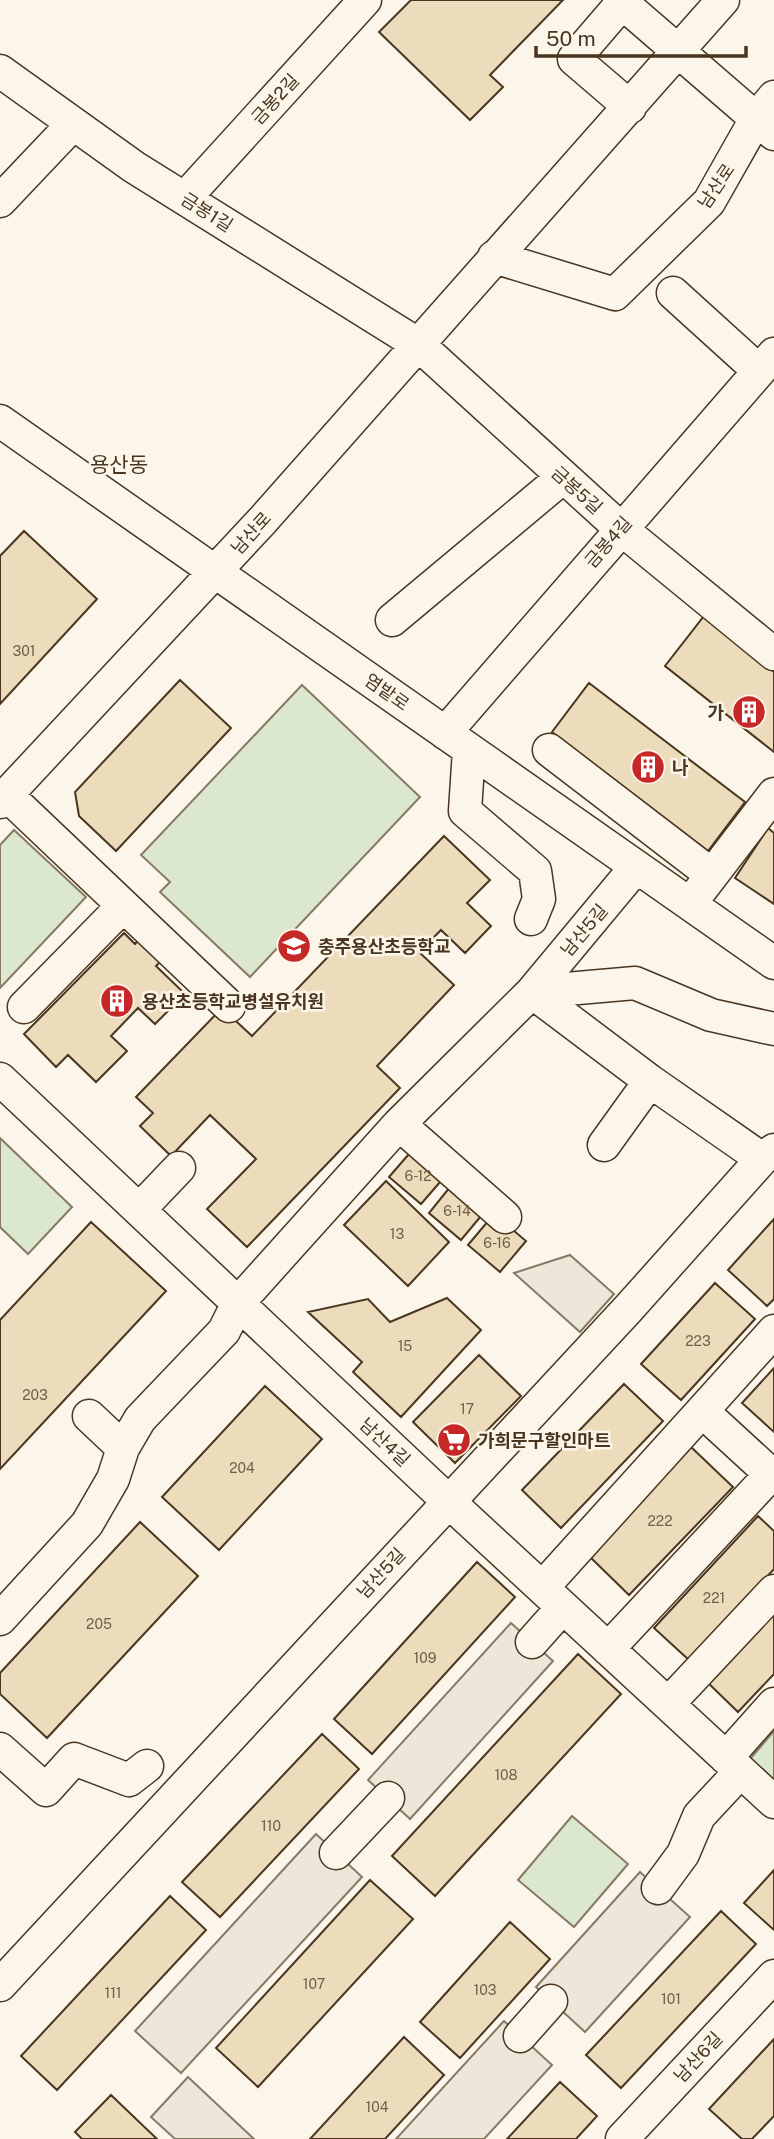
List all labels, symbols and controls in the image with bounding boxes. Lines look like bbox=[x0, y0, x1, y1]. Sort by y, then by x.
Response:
scale bar bbox=[536, 14, 746, 58]
text: 50 m bbox=[546, 26, 596, 51]
street label: 금봉2길 bbox=[247, 70, 303, 128]
street label: 남산로 bbox=[693, 160, 739, 212]
street label: 금봉1길 bbox=[177, 188, 237, 236]
district label: 용산동 bbox=[90, 452, 148, 477]
street label: 금봉5길 bbox=[547, 462, 607, 518]
street label: 남산로 bbox=[227, 508, 275, 558]
street label: 금봉4길 bbox=[580, 512, 636, 572]
house number: 301 bbox=[13, 643, 36, 659]
street label: 염밭로 bbox=[361, 669, 413, 715]
building icon: 가 bbox=[730, 693, 768, 731]
place label: 가 bbox=[707, 702, 724, 723]
building icon: 나 bbox=[629, 748, 667, 786]
place label: 나 bbox=[672, 757, 689, 778]
street label: 남산5길 bbox=[556, 900, 612, 960]
school or university icon: 충주용산초등학교 bbox=[275, 927, 313, 965]
place label: 충주용산초등학교 bbox=[318, 936, 450, 957]
building icon: 용산초등학교병설유치원 bbox=[98, 982, 136, 1020]
place label: 용산초등학교병설유치원 bbox=[142, 991, 324, 1012]
house number: 6-12 bbox=[405, 1168, 431, 1184]
house number: 6-14 bbox=[443, 1203, 471, 1219]
house number: 13 bbox=[390, 1226, 404, 1242]
house number: 6-16 bbox=[483, 1235, 511, 1251]
house number: 223 bbox=[685, 1333, 711, 1349]
house number: 15 bbox=[398, 1338, 412, 1354]
house number: 203 bbox=[22, 1387, 48, 1403]
house number: 17 bbox=[460, 1401, 474, 1417]
street label: 남산4길 bbox=[356, 1414, 414, 1470]
supermarket icon: 가희문구할인마트 bbox=[435, 1421, 473, 1459]
place label: 가희문구할인마트 bbox=[478, 1430, 610, 1451]
house number: 204 bbox=[229, 1460, 255, 1476]
house number: 222 bbox=[647, 1513, 673, 1529]
street label: 남산5길 bbox=[352, 1543, 410, 1603]
house number: 221 bbox=[703, 1590, 725, 1606]
house number: 205 bbox=[86, 1616, 112, 1632]
house number: 109 bbox=[414, 1650, 437, 1666]
house number: 108 bbox=[494, 1767, 518, 1783]
house number: 110 bbox=[261, 1818, 281, 1834]
house number: 107 bbox=[303, 1976, 325, 1992]
house number: 103 bbox=[474, 1982, 497, 1998]
house number: 111 bbox=[104, 1985, 122, 2001]
house number: 101 bbox=[661, 1991, 681, 2007]
street label: 남산6길 bbox=[670, 2028, 726, 2086]
house number: 104 bbox=[365, 2099, 389, 2115]

